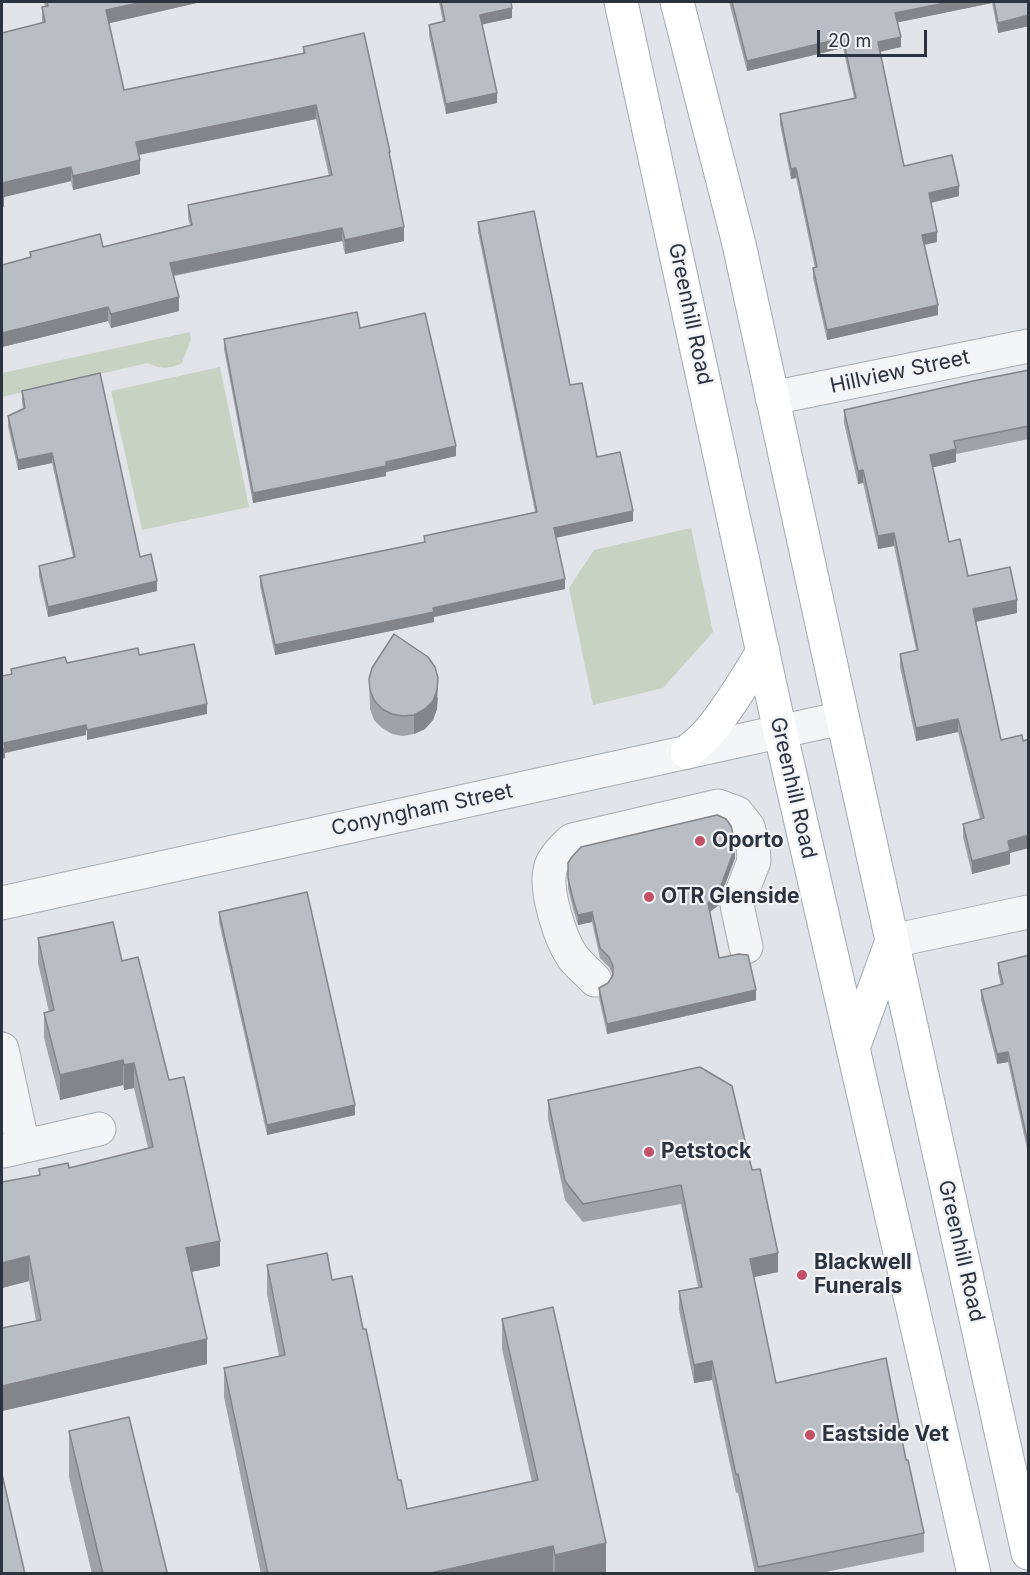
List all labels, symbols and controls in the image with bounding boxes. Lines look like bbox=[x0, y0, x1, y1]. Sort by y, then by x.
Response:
scale bar bbox=[820, 18, 930, 56]
text: 20 m bbox=[828, 30, 871, 51]
street label: Greenhill Road bbox=[663, 241, 717, 387]
street label: Hillview Street bbox=[828, 345, 972, 399]
street label: Greenhill Road bbox=[764, 715, 822, 861]
street label: Conyngham Street bbox=[329, 778, 515, 842]
place label: Oporto bbox=[712, 828, 784, 854]
marker: Oporto bbox=[693, 834, 707, 848]
place label: OTR Glenside bbox=[661, 884, 800, 910]
marker: OTR Glenside bbox=[642, 890, 656, 904]
place label: Petstock bbox=[661, 1139, 751, 1165]
marker: Petstock bbox=[642, 1145, 656, 1159]
street label: Greenhill Road bbox=[932, 1178, 990, 1324]
place label: Blackwell Funerals bbox=[814, 1250, 912, 1300]
marker: Blackwell Funerals bbox=[795, 1268, 809, 1282]
place label: Eastside Vet bbox=[822, 1422, 949, 1448]
marker: Eastside Vet bbox=[803, 1428, 817, 1442]

